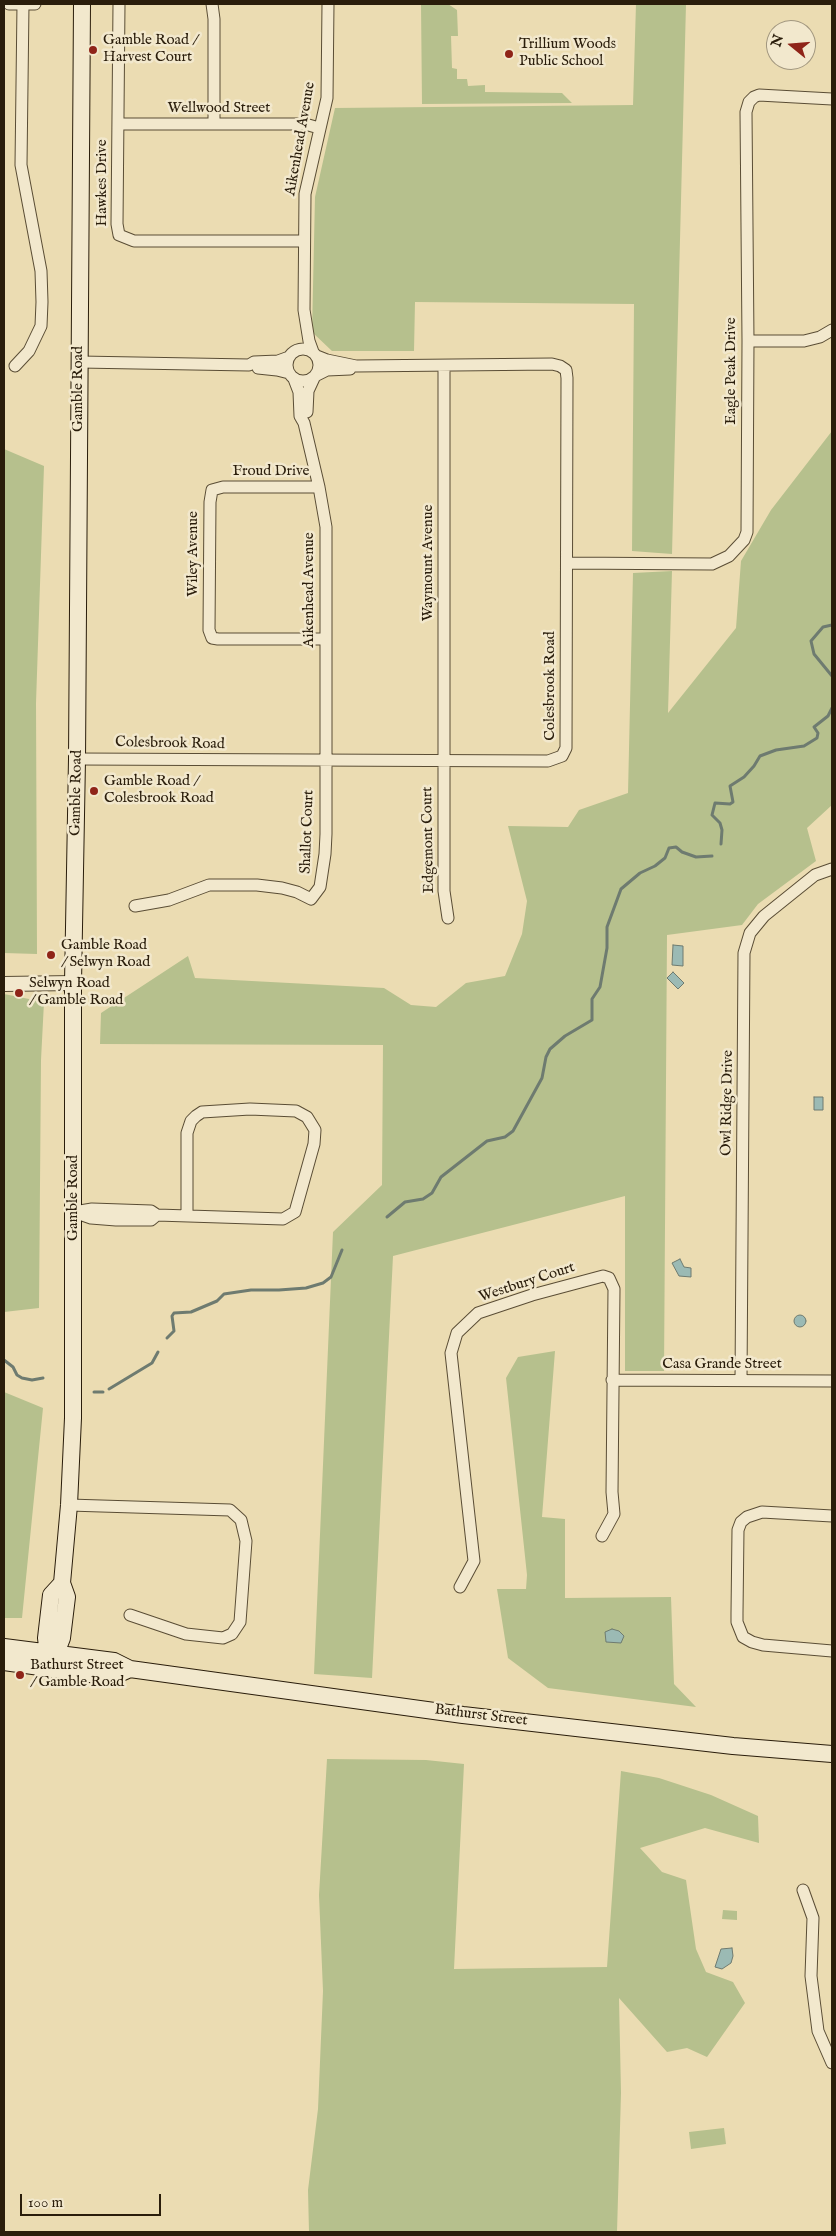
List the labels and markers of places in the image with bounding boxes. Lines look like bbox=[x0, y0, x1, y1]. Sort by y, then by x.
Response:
place label: Gamble Road / Harvest Court bbox=[103, 32, 197, 67]
place label: Trillium Woods Public School bbox=[519, 36, 616, 71]
marker: Gamble Road / Harvest Court bbox=[87, 44, 99, 56]
marker: Trillium Woods Public School bbox=[503, 48, 515, 60]
place label: Gamble Road / Colesbrook Road bbox=[104, 773, 214, 808]
marker: Gamble Road / Colesbrook Road bbox=[88, 785, 100, 797]
place label: Gamble Road / Selwyn Road bbox=[61, 937, 150, 972]
marker: Gamble Road / Selwyn Road bbox=[45, 949, 57, 961]
place label: Selwyn Road / Gamble Road bbox=[29, 975, 123, 1010]
marker: Selwyn Road / Gamble Road bbox=[13, 987, 25, 999]
place label: Bathurst Street / Gamble Road bbox=[30, 1657, 124, 1692]
marker: Bathurst Street / Gamble Road bbox=[14, 1669, 26, 1681]

